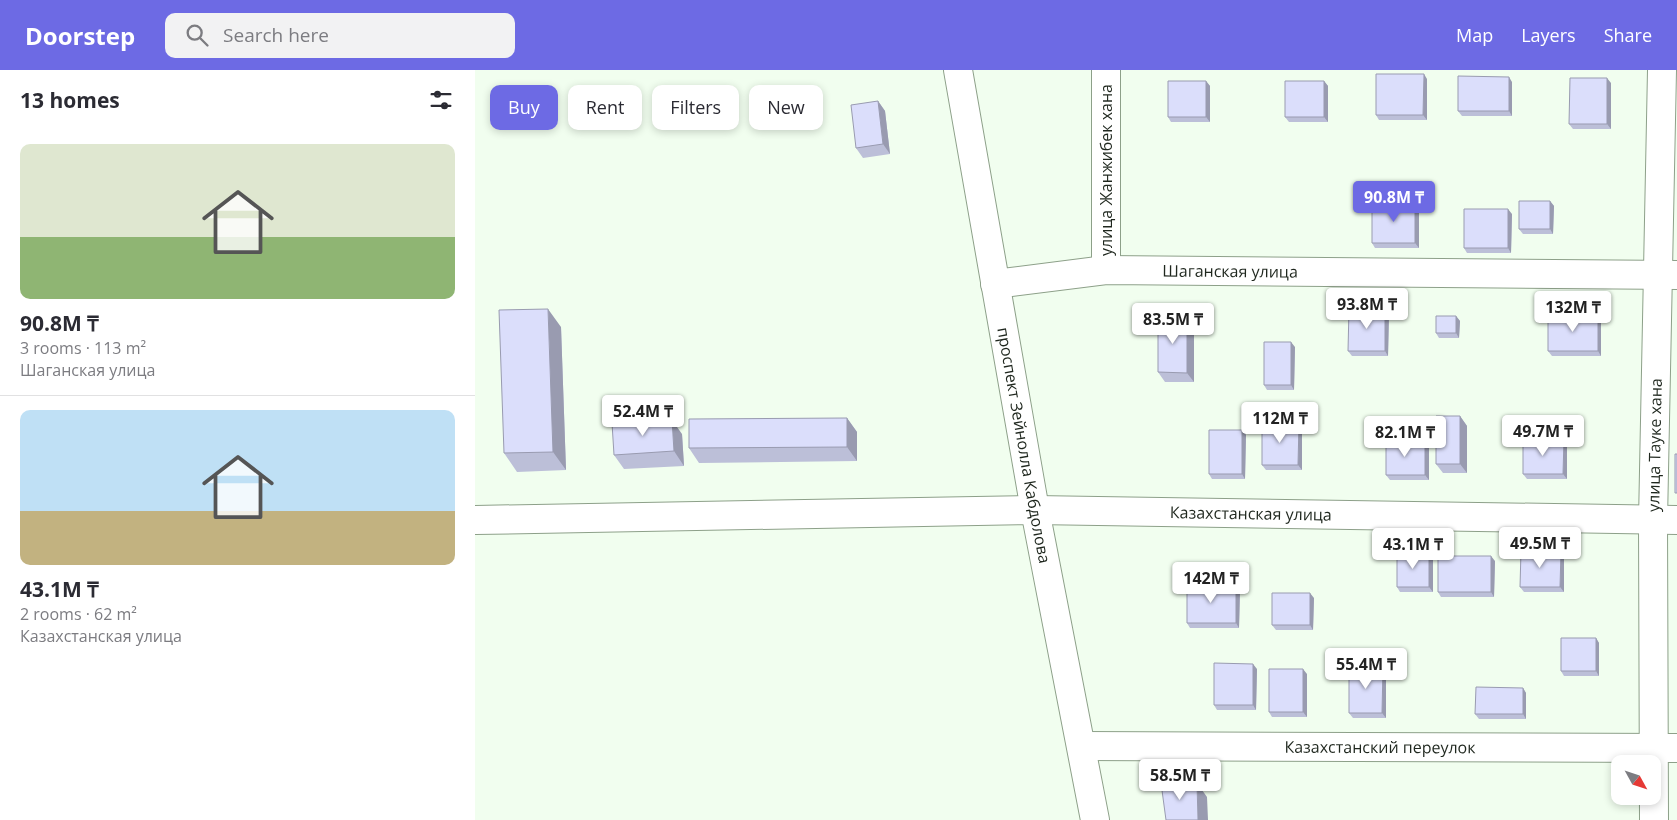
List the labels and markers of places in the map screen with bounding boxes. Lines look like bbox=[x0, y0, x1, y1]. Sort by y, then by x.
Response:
pin: 90.8M ₸ bbox=[1348, 180, 1440, 223]
pin: 93.8M ₸ bbox=[1321, 288, 1413, 330]
pin: 132M ₸ bbox=[1532, 290, 1614, 333]
pin: 83.5M ₸ bbox=[1127, 302, 1219, 345]
pin: 52.4M ₸ bbox=[597, 394, 689, 437]
pin: 112M ₸ bbox=[1239, 402, 1321, 444]
pin: 49.7M ₸ bbox=[1497, 414, 1589, 457]
pin: 82.1M ₸ bbox=[1359, 416, 1451, 458]
pin: 49.5M ₸ bbox=[1494, 526, 1586, 569]
pin: 43.1M ₸ bbox=[1367, 528, 1459, 570]
pin: 142M ₸ bbox=[1170, 562, 1252, 604]
pin: 55.4M ₸ bbox=[1320, 648, 1412, 690]
pin: 58.5M ₸ bbox=[1134, 758, 1226, 801]

